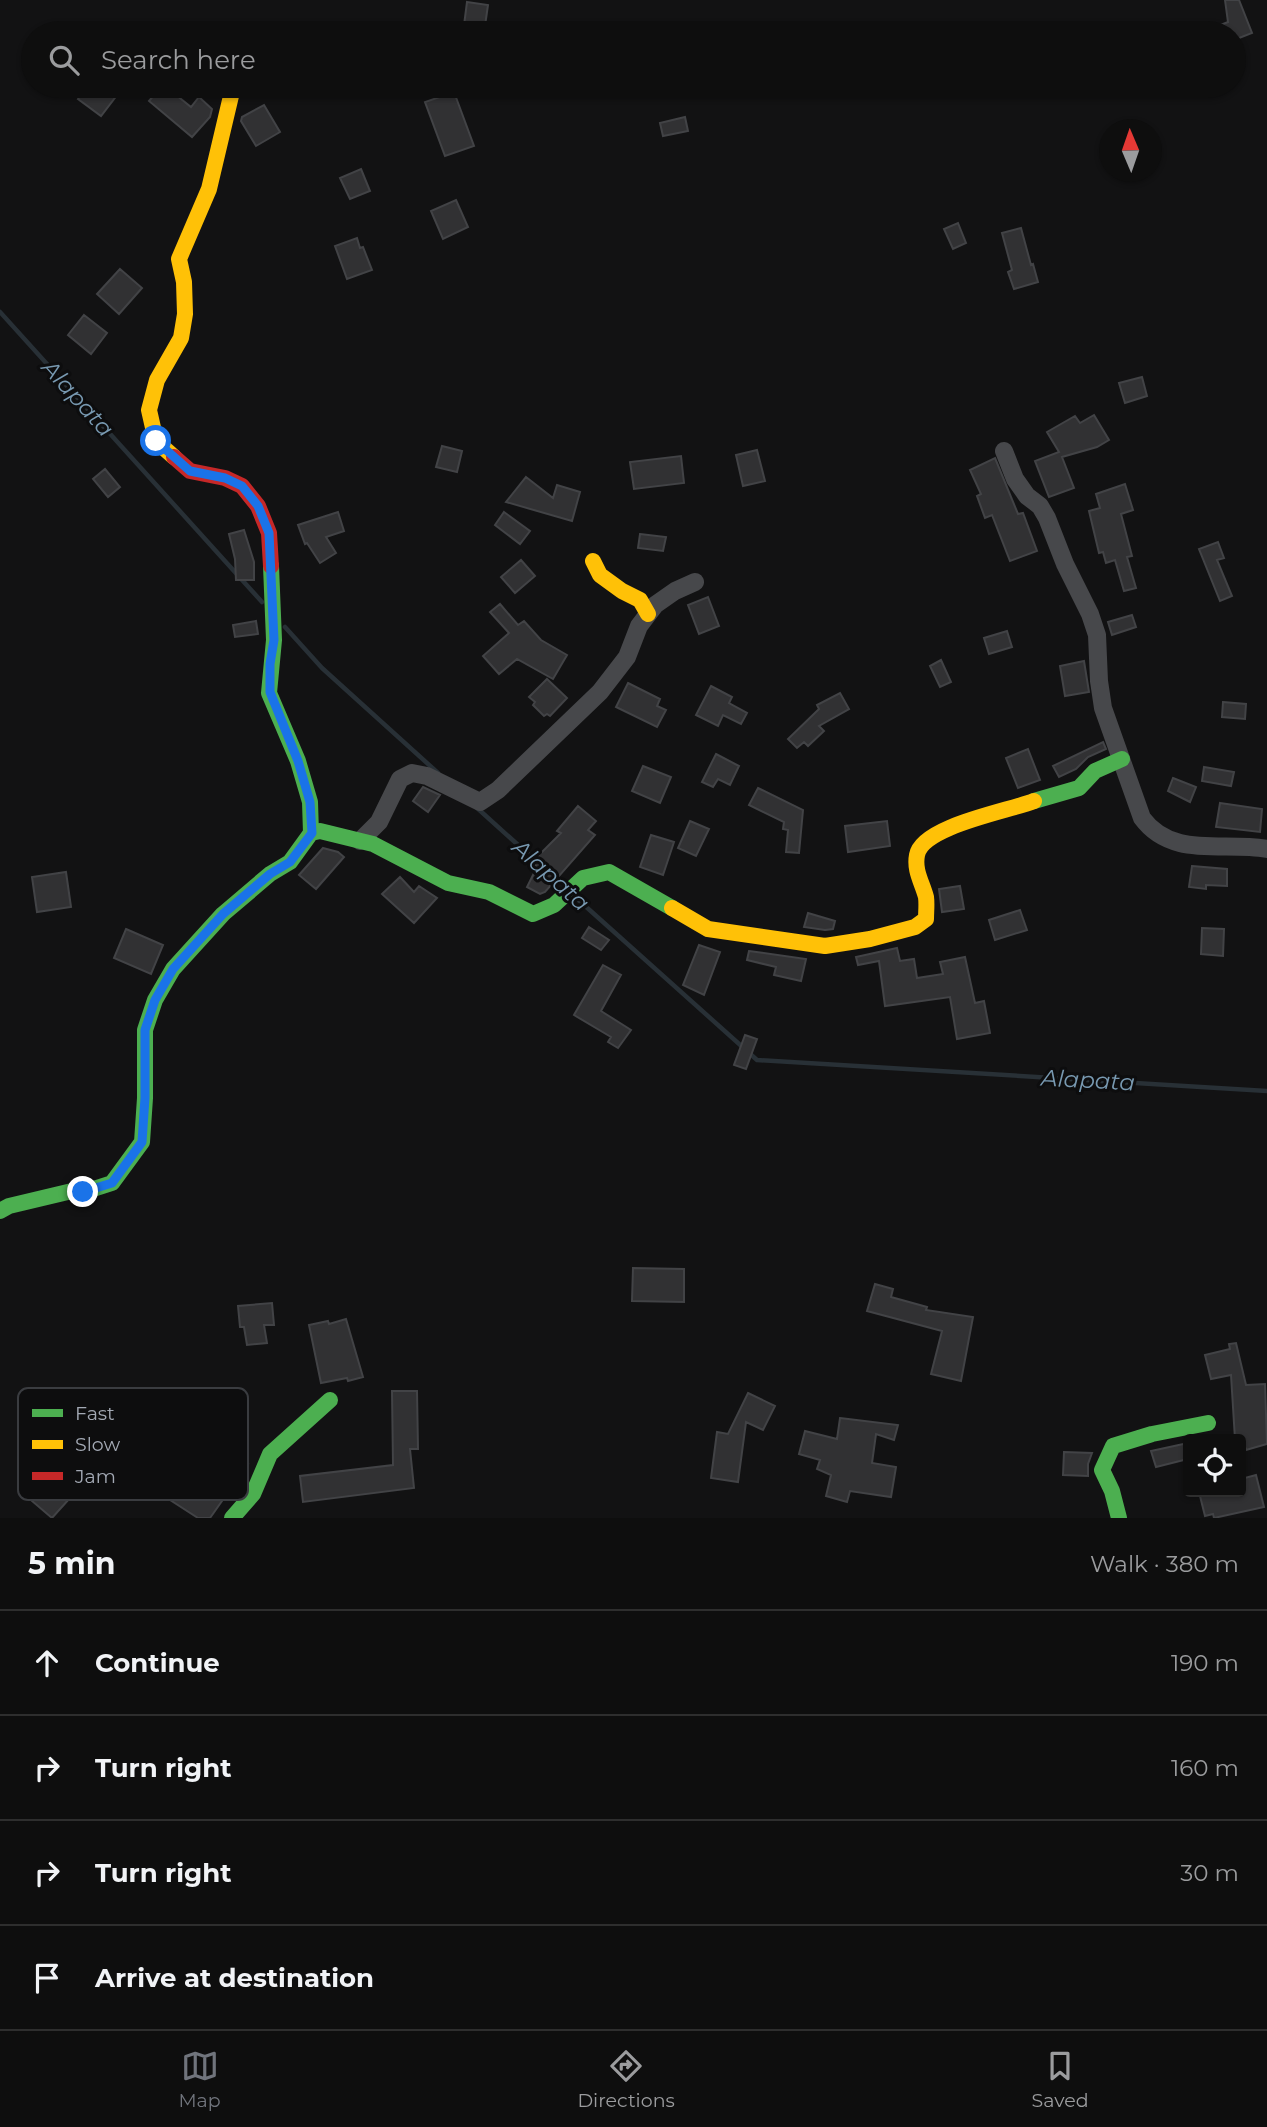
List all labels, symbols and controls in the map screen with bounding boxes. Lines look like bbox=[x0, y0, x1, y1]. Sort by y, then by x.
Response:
search box bbox=[21, 21, 1246, 98]
icon: search bbox=[45, 41, 83, 79]
text: Search here bbox=[101, 44, 256, 76]
north arrow bbox=[1099, 119, 1162, 182]
water label: Alapata bbox=[35, 352, 120, 442]
route start bbox=[140, 425, 171, 456]
water label: Alapata bbox=[505, 832, 595, 917]
water label: Alapata bbox=[1038, 1063, 1136, 1096]
route end bbox=[67, 1176, 98, 1207]
legend bbox=[18, 1388, 248, 1500]
text: Fast bbox=[75, 1402, 115, 1425]
text: Slow bbox=[75, 1433, 120, 1456]
map controls bbox=[1183, 1434, 1246, 1497]
button: locate bbox=[1183, 1434, 1246, 1497]
text: Jam bbox=[74, 1465, 116, 1488]
text: 5 min bbox=[28, 1545, 116, 1582]
text: Walk · 380 m bbox=[1090, 1550, 1239, 1578]
icon: ahead bbox=[28, 1644, 66, 1682]
text: Continue bbox=[95, 1647, 220, 1679]
text: 190 m bbox=[1171, 1649, 1239, 1677]
icon: right bbox=[28, 1749, 66, 1787]
text: Turn right bbox=[95, 1752, 231, 1784]
text: 160 m bbox=[1171, 1754, 1239, 1782]
icon: right bbox=[28, 1854, 66, 1892]
text: Turn right bbox=[95, 1857, 231, 1889]
text: 30 m bbox=[1180, 1859, 1239, 1887]
icon: arrive bbox=[28, 1959, 66, 1997]
text: Arrive at destination bbox=[95, 1962, 374, 1994]
tab: Map bbox=[178, 2047, 221, 2112]
tab: Directions bbox=[577, 2047, 675, 2112]
tab: Saved bbox=[1032, 2047, 1089, 2112]

